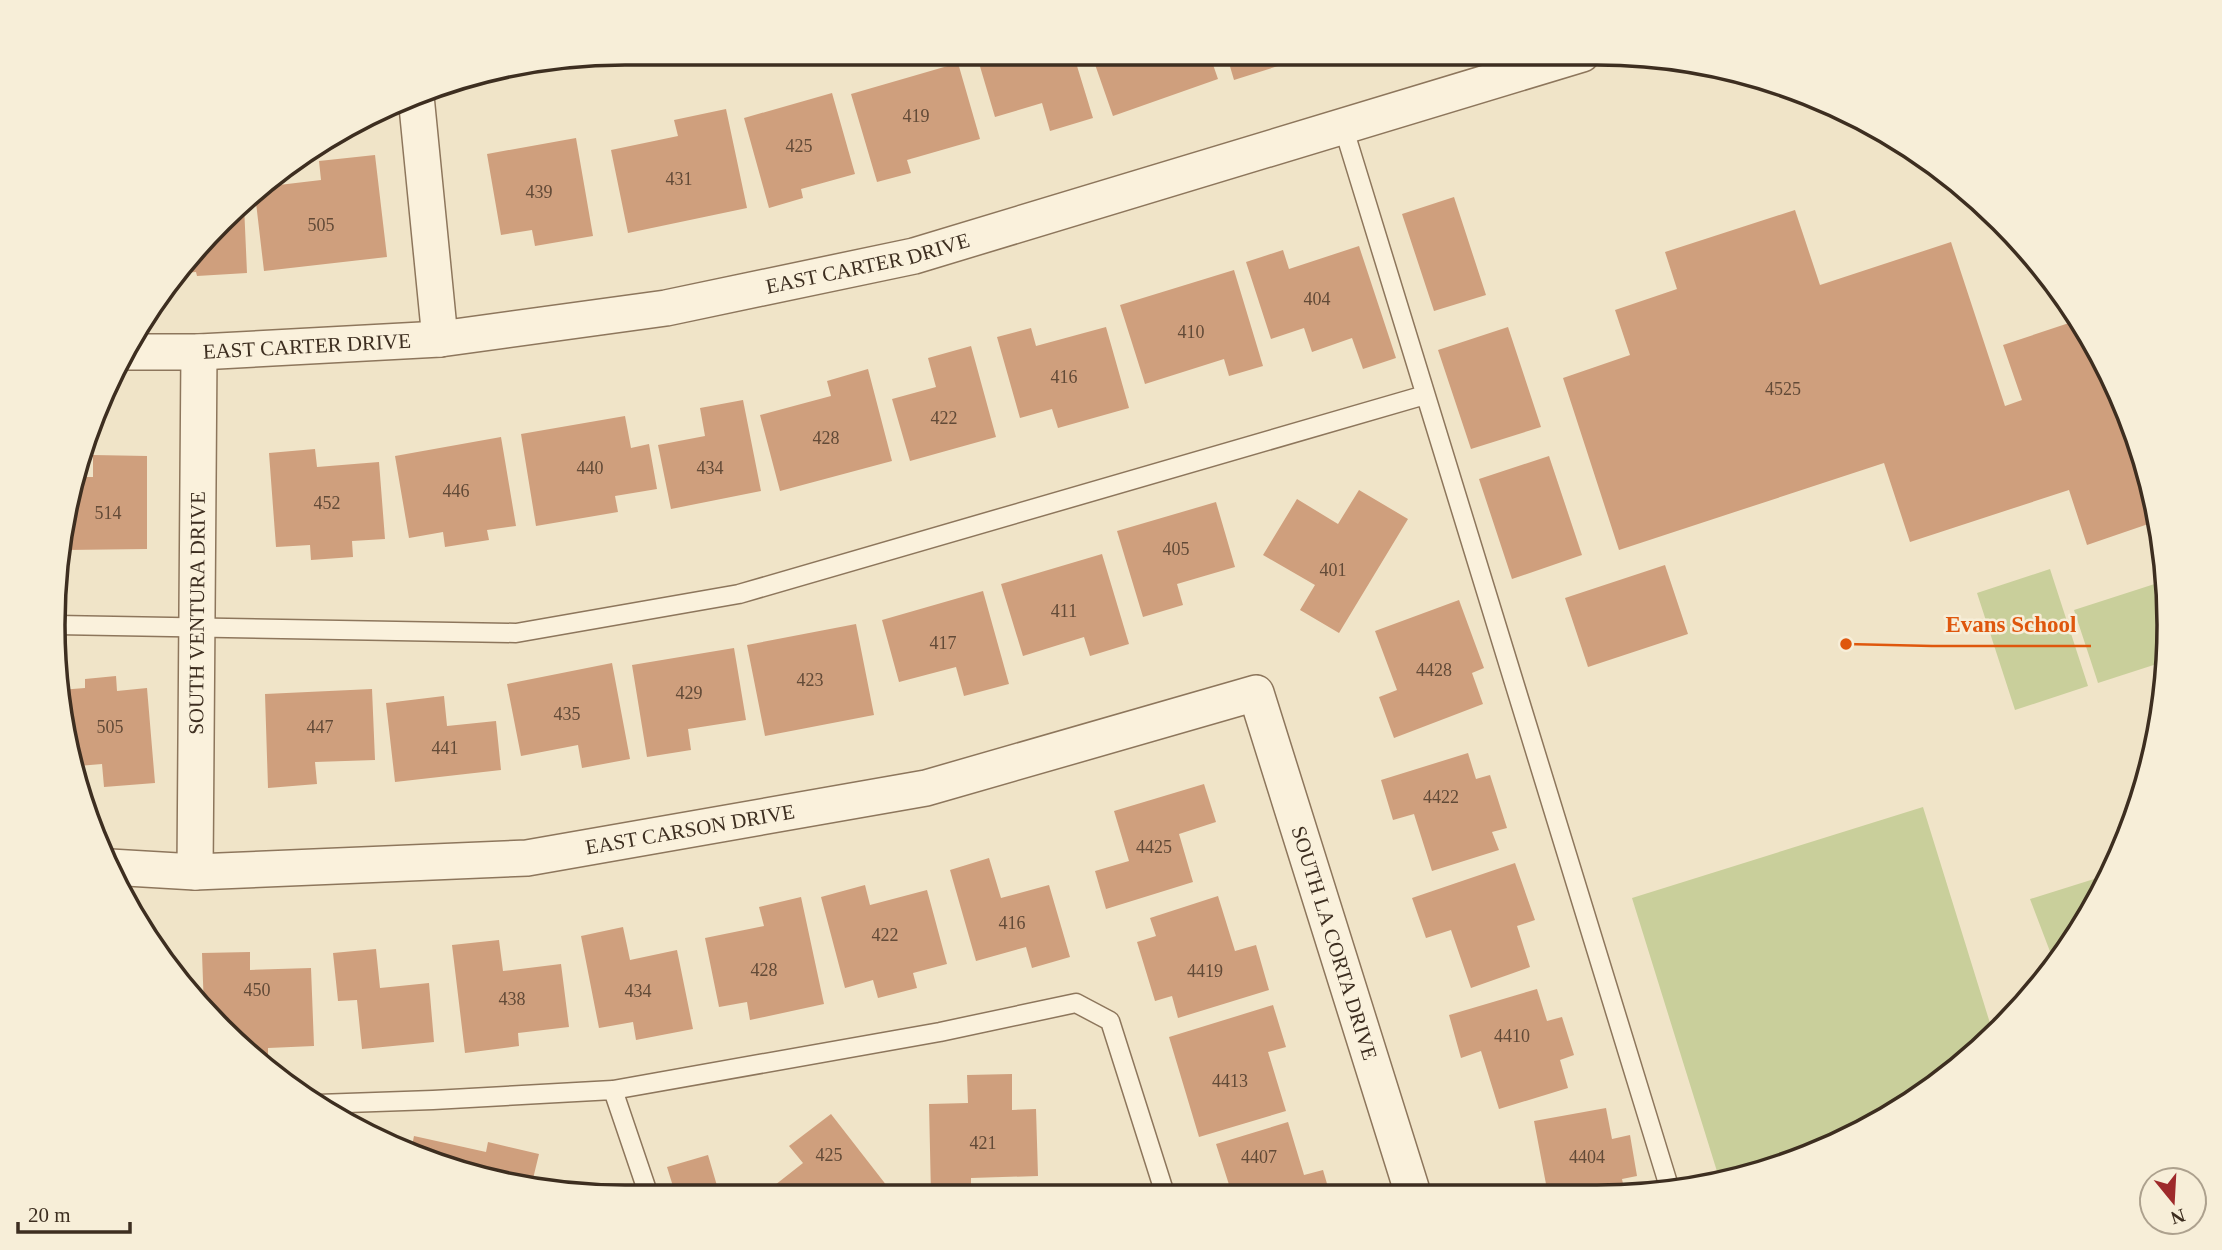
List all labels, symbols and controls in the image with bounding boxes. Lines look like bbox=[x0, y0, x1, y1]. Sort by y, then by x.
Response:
house number: 419 bbox=[903, 106, 930, 126]
house number: 425 bbox=[786, 136, 813, 156]
house number: 431 bbox=[666, 169, 693, 189]
house number: 439 bbox=[526, 182, 553, 202]
house number: 505 bbox=[308, 215, 335, 235]
street label: EAST CARTER DRIVE bbox=[764, 228, 972, 299]
house number: 404 bbox=[1304, 289, 1331, 309]
house number: 410 bbox=[1178, 322, 1205, 342]
street label: EAST CARTER DRIVE bbox=[202, 329, 412, 364]
house number: 416 bbox=[1051, 367, 1078, 387]
house number: 4525 bbox=[1765, 379, 1801, 399]
house number: 422 bbox=[931, 408, 958, 428]
house number: 428 bbox=[813, 428, 840, 448]
house number: 440 bbox=[577, 458, 604, 478]
house number: 434 bbox=[697, 458, 724, 478]
house number: 446 bbox=[443, 481, 470, 501]
street label: SOUTH VENTURA DRIVE bbox=[184, 491, 210, 735]
house number: 452 bbox=[314, 493, 341, 513]
house number: 514 bbox=[95, 503, 122, 523]
house number: 405 bbox=[1163, 539, 1190, 559]
house number: 401 bbox=[1320, 560, 1347, 580]
house number: 411 bbox=[1051, 601, 1077, 621]
callout: Evans School bbox=[1932, 602, 2091, 646]
text: Evans School bbox=[1945, 612, 2077, 637]
house number: 417 bbox=[930, 633, 957, 653]
house number: 4428 bbox=[1416, 660, 1452, 680]
house number: 423 bbox=[797, 670, 824, 690]
house number: 429 bbox=[676, 683, 703, 703]
house number: 435 bbox=[554, 704, 581, 724]
house number: 505 bbox=[97, 717, 124, 737]
house number: 447 bbox=[307, 717, 334, 737]
house number: 441 bbox=[432, 738, 459, 758]
house number: 4422 bbox=[1423, 787, 1459, 807]
street label: EAST CARSON DRIVE bbox=[584, 799, 797, 860]
street label: SOUTH LA CORTA DRIVE bbox=[1286, 823, 1382, 1063]
house number: 4425 bbox=[1136, 837, 1172, 857]
house number: 416 bbox=[999, 913, 1026, 933]
house number: 422 bbox=[872, 925, 899, 945]
house number: 428 bbox=[751, 960, 778, 980]
house number: 4419 bbox=[1187, 961, 1223, 981]
house number: 450 bbox=[244, 980, 271, 1000]
house number: 434 bbox=[625, 981, 652, 1001]
house number: 438 bbox=[499, 989, 526, 1009]
house number: 4410 bbox=[1494, 1026, 1530, 1046]
house number: 4413 bbox=[1212, 1071, 1248, 1091]
house number: 421 bbox=[970, 1133, 997, 1153]
house number: 425 bbox=[816, 1145, 843, 1165]
house number: 4407 bbox=[1241, 1147, 1277, 1167]
house number: 4404 bbox=[1569, 1147, 1605, 1167]
north arrow bbox=[2138, 1166, 2208, 1236]
scale bar bbox=[18, 1190, 130, 1234]
text: 20 m bbox=[28, 1203, 71, 1227]
text: N bbox=[2168, 1205, 2188, 1229]

